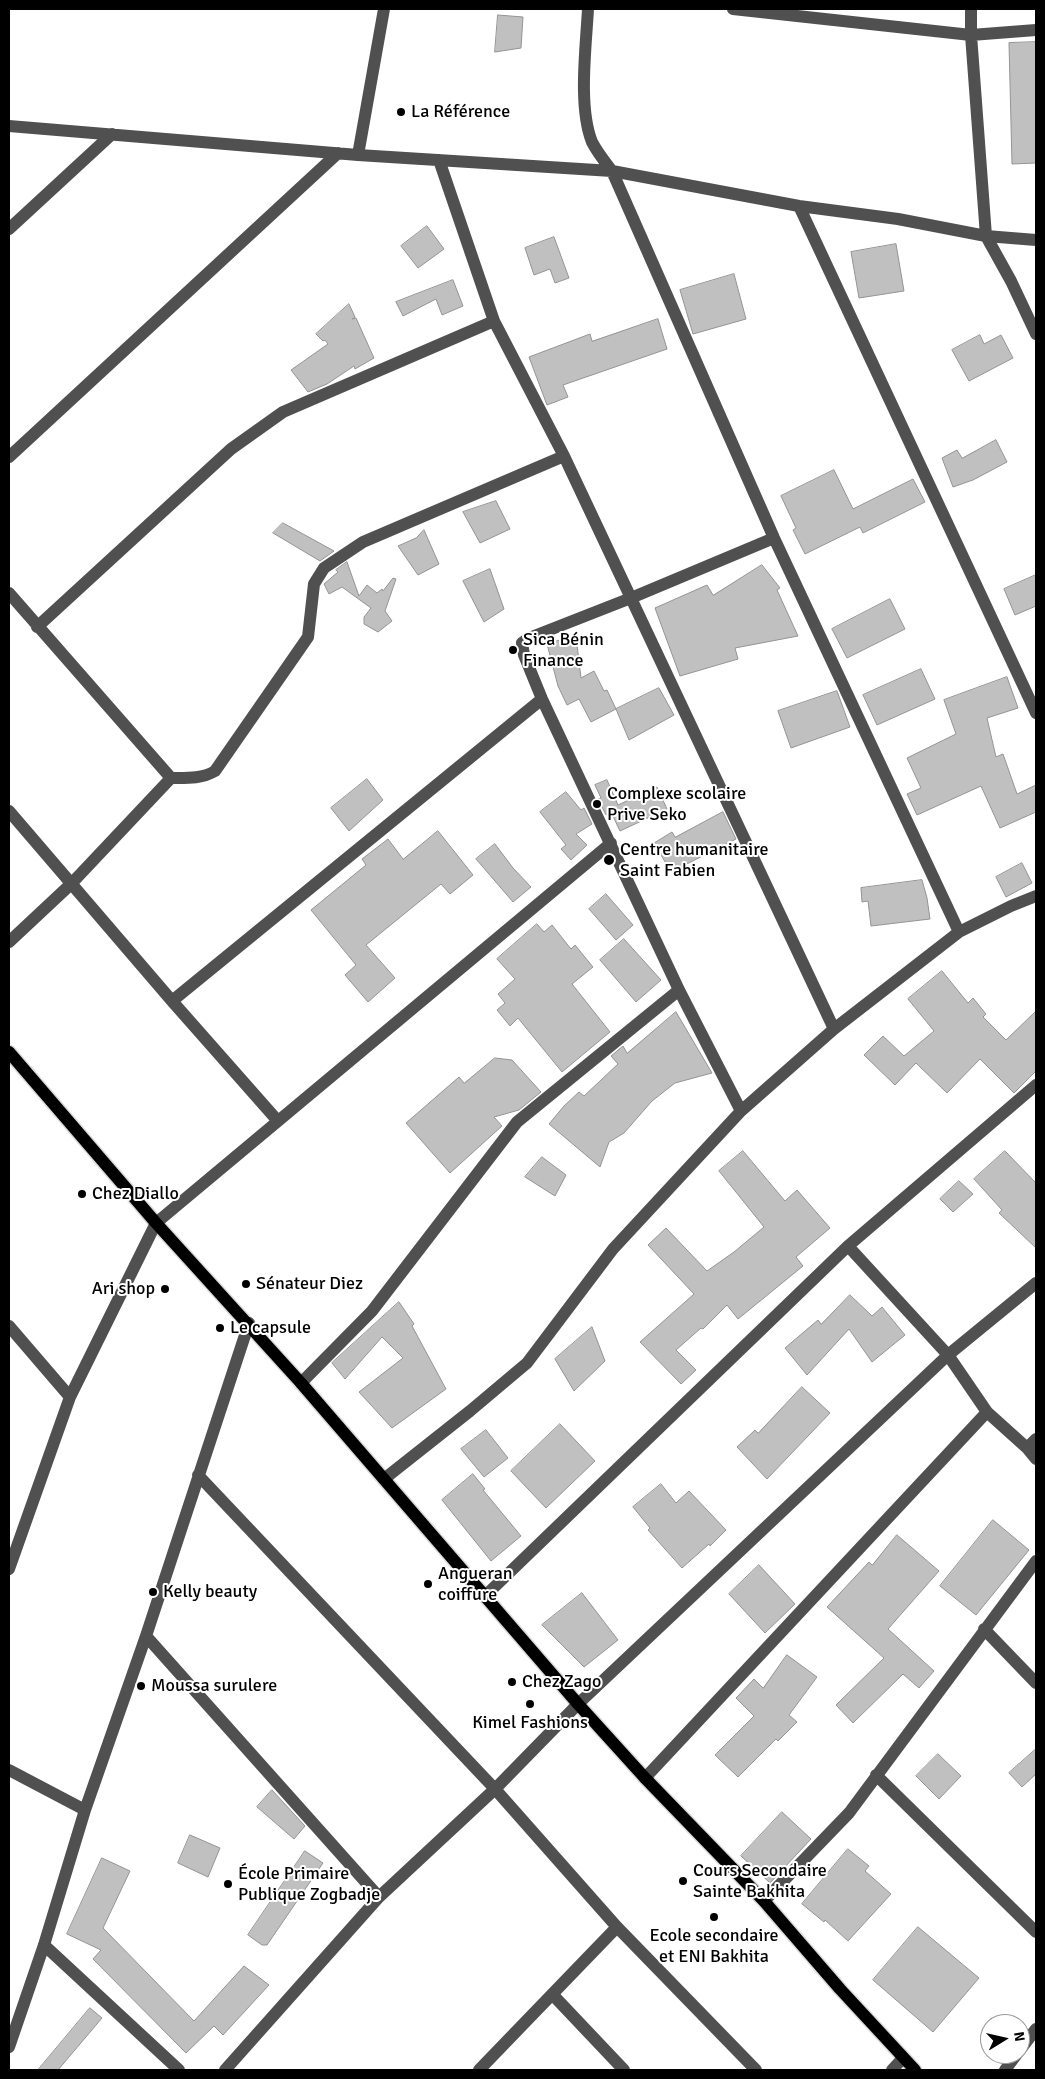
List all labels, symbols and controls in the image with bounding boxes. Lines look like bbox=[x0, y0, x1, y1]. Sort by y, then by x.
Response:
place label: La Référence bbox=[411, 101, 510, 123]
marker: La Référence bbox=[395, 106, 407, 118]
place label: Sica Bénin Finance bbox=[523, 629, 604, 672]
marker: Sica Bénin Finance bbox=[507, 644, 519, 656]
place label: Complexe scolaire Prive Seko bbox=[607, 783, 746, 826]
marker: Complexe scolaire Prive Seko bbox=[591, 798, 603, 810]
place label: Centre humanitaire Saint Fabien bbox=[620, 839, 768, 882]
marker: Centre humanitaire Saint Fabien bbox=[602, 853, 616, 867]
place label: Chez Diallo bbox=[92, 1183, 179, 1205]
marker: Chez Diallo bbox=[76, 1188, 88, 1200]
place label: Sénateur Diez bbox=[256, 1273, 363, 1295]
place label: Ari shop bbox=[92, 1278, 155, 1300]
marker: Sénateur Diez bbox=[240, 1278, 252, 1290]
marker: Ari shop bbox=[159, 1283, 171, 1295]
place label: Le capsule bbox=[230, 1317, 311, 1339]
marker: Le capsule bbox=[214, 1322, 226, 1334]
place label: Angueran coiffure bbox=[438, 1563, 513, 1606]
marker: Angueran coiffure bbox=[422, 1578, 434, 1590]
place label: Kelly beauty bbox=[163, 1581, 257, 1603]
marker: Kelly beauty bbox=[147, 1586, 159, 1598]
place label: Chez Zago bbox=[522, 1671, 601, 1693]
place label: Moussa surulere bbox=[151, 1675, 277, 1697]
marker: Chez Zago bbox=[506, 1676, 518, 1688]
marker: Moussa surulere bbox=[135, 1680, 147, 1692]
marker: Kimel Fashions bbox=[524, 1698, 536, 1710]
place label: Kimel Fashions bbox=[472, 1712, 588, 1734]
place label: Cours Secondaire Sainte Bakhita bbox=[693, 1860, 827, 1902]
place label: École Primaire Publique Zogbadje bbox=[238, 1863, 380, 1906]
marker: Cours Secondaire Sainte Bakhita bbox=[677, 1875, 689, 1887]
marker: École Primaire Publique Zogbadje bbox=[222, 1878, 234, 1890]
marker: Ecole secondaire et ENI Bakhita bbox=[708, 1911, 720, 1923]
place label: Ecole secondaire et ENI Bakhita bbox=[649, 1925, 779, 1968]
north arrow bbox=[980, 2014, 1030, 2064]
text: N bbox=[1010, 2031, 1028, 2043]

